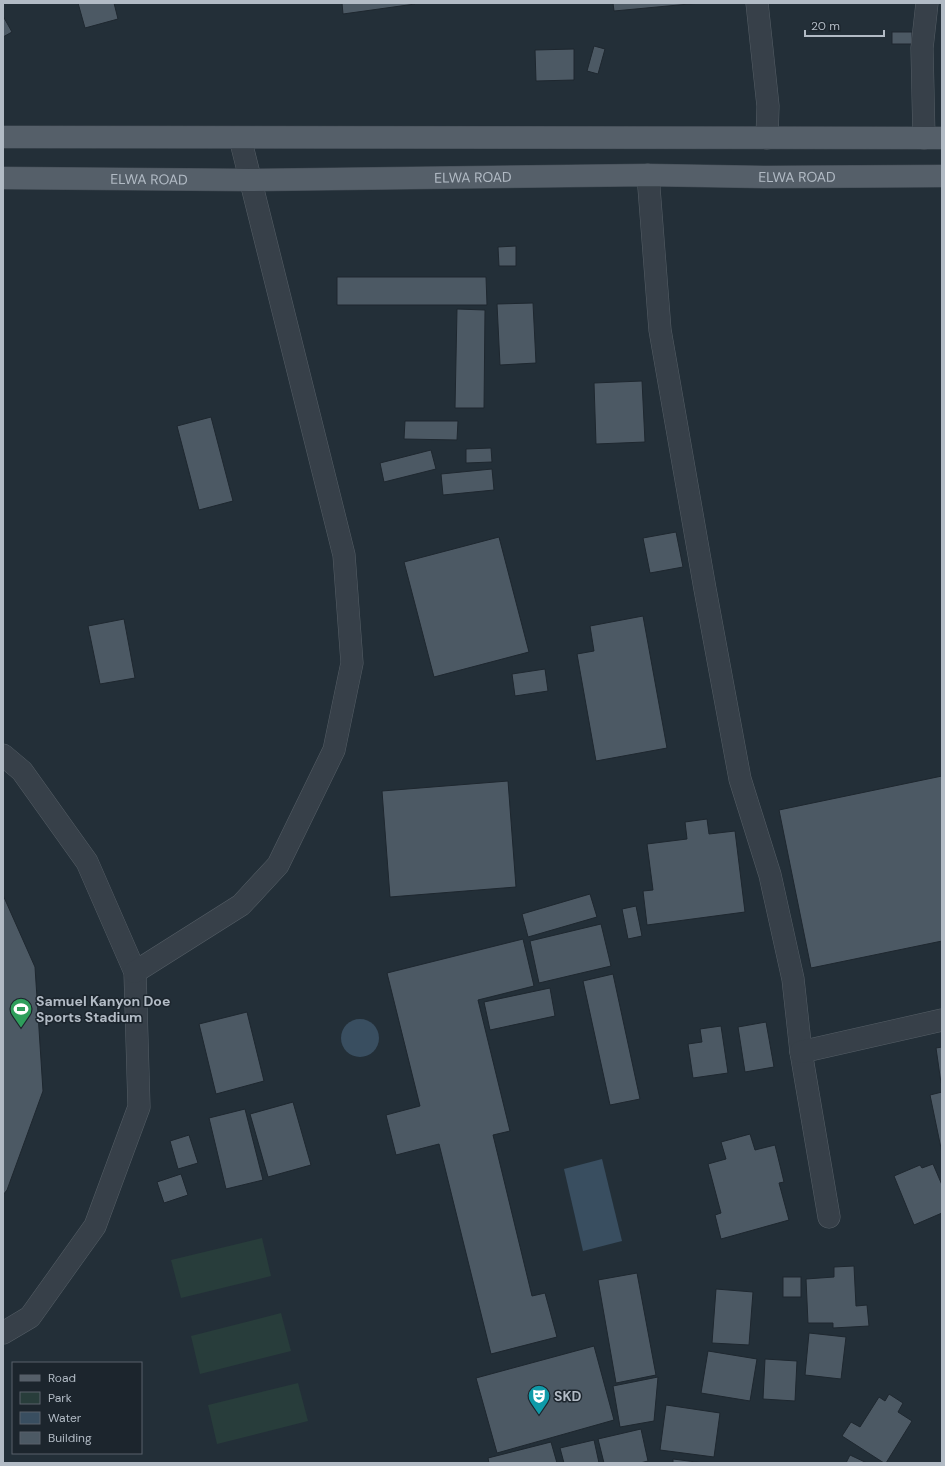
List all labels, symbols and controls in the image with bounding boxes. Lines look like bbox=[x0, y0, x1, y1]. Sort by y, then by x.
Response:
scale bar bbox=[805, 12, 884, 38]
text: 20 m bbox=[811, 18, 840, 34]
street label: ELWA ROAD bbox=[434, 168, 512, 187]
street label: ELWA ROAD bbox=[758, 168, 836, 186]
street label: ELWA ROAD bbox=[110, 170, 188, 189]
place label: Samuel Kanyon Doe Sports Stadium bbox=[36, 992, 170, 1026]
sports icon: Samuel Kanyon Doe Sports Stadium bbox=[8, 996, 34, 1029]
legend bbox=[12, 1362, 142, 1454]
text: Road bbox=[48, 1370, 76, 1386]
theatre icon: SKD bbox=[526, 1383, 552, 1416]
place label: SKD bbox=[554, 1387, 582, 1405]
text: Park bbox=[48, 1390, 72, 1406]
text: Water bbox=[48, 1410, 82, 1426]
text: Building bbox=[48, 1430, 92, 1446]

